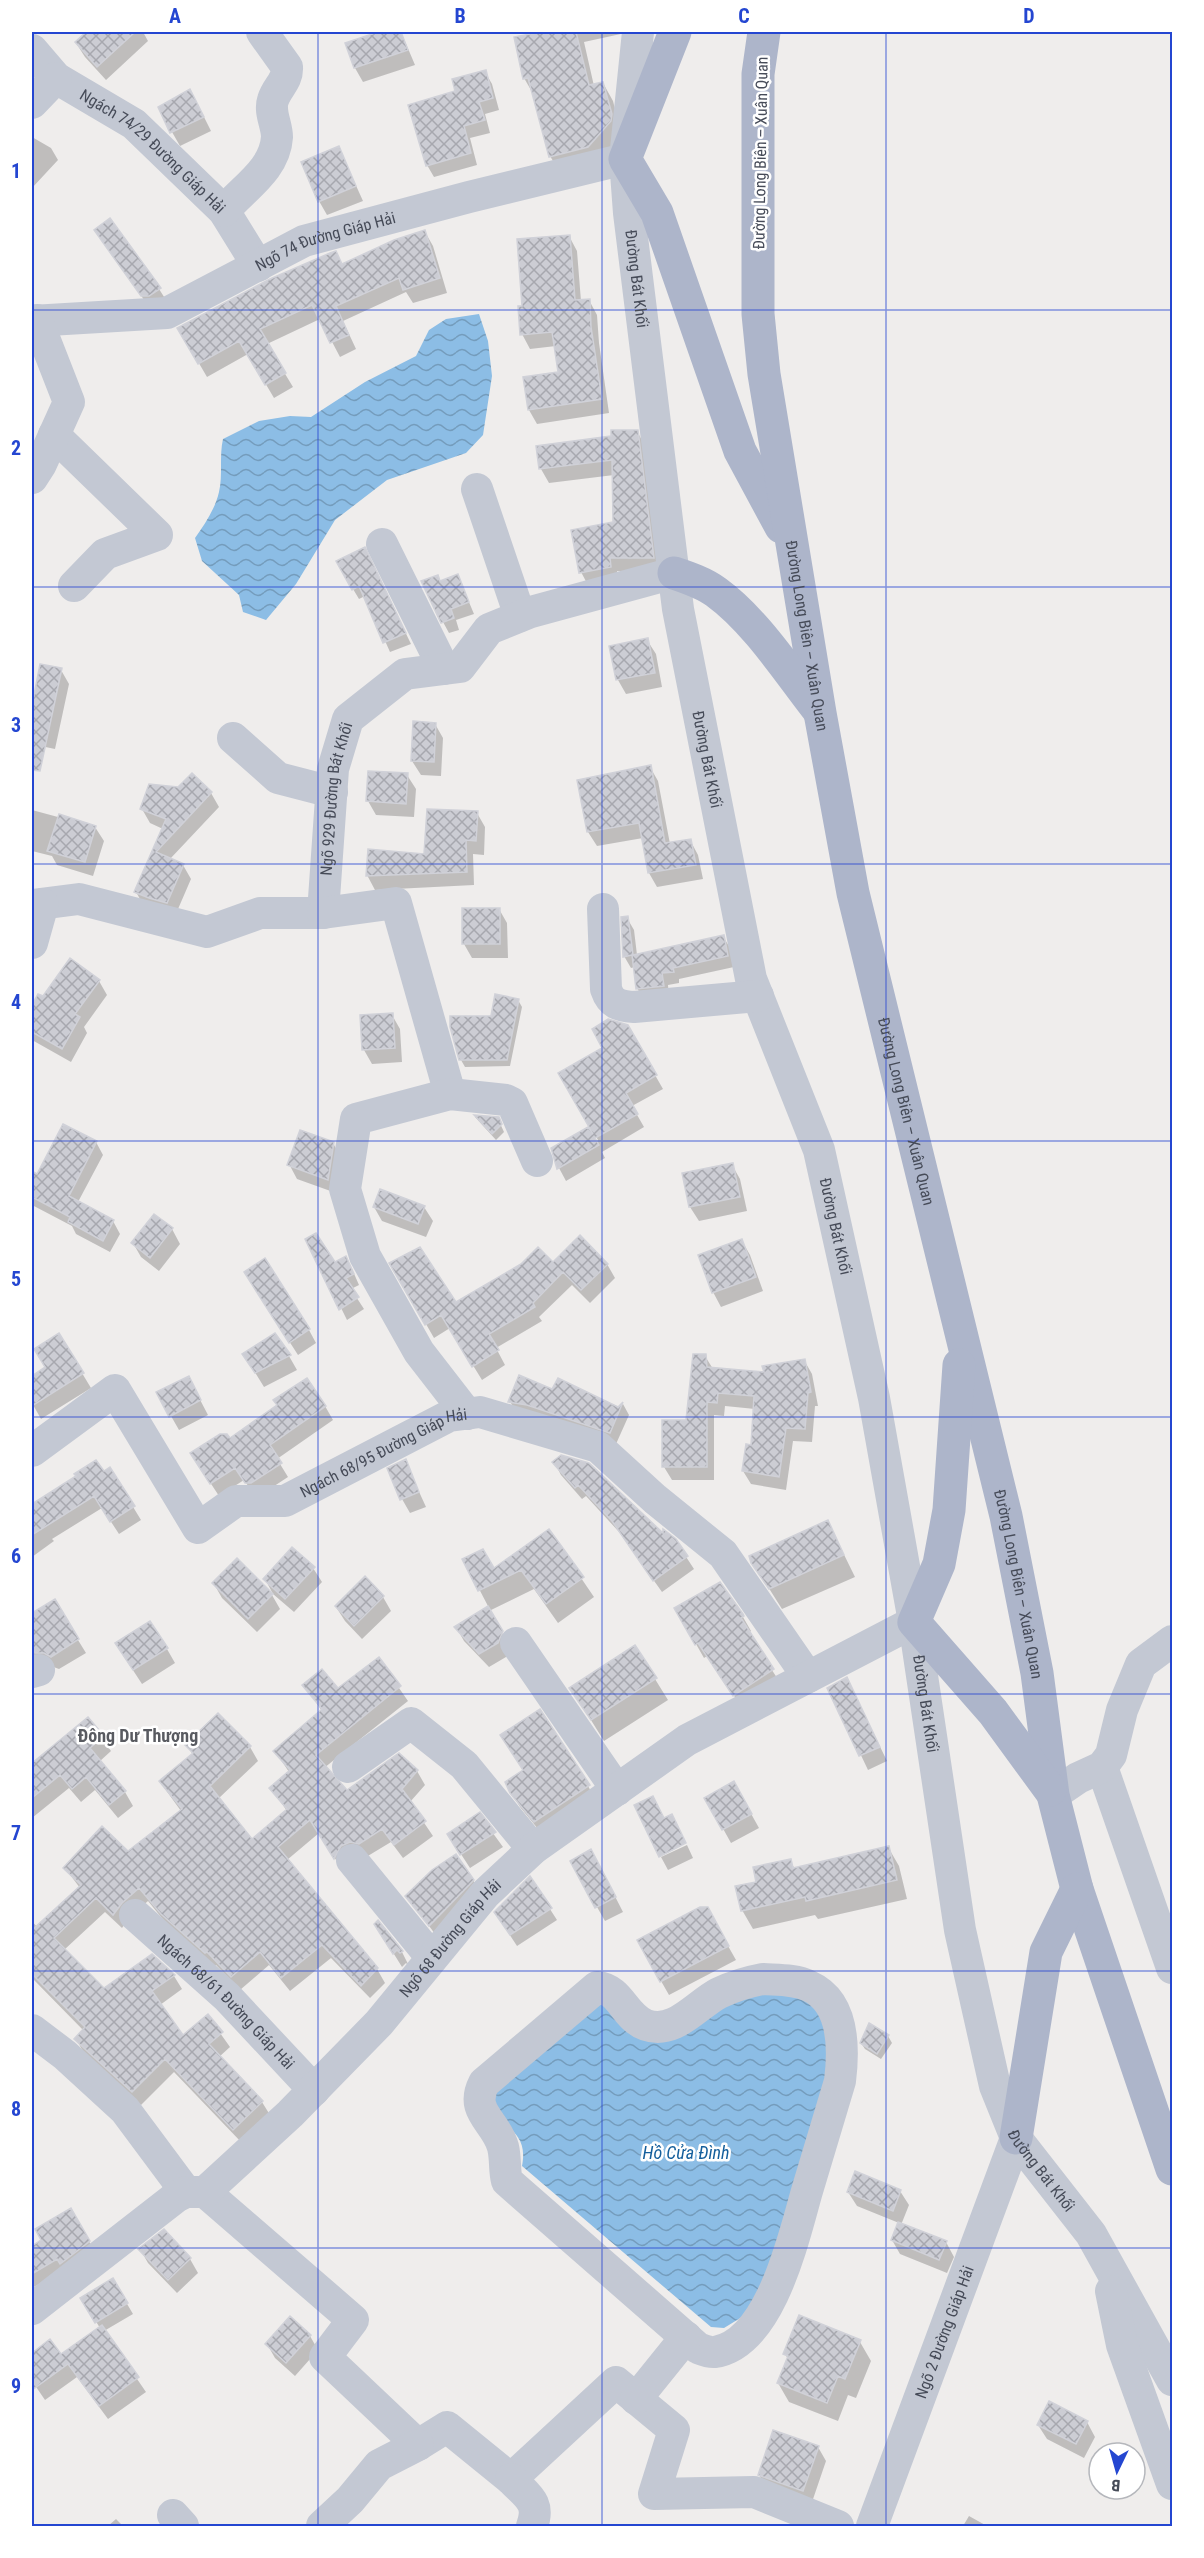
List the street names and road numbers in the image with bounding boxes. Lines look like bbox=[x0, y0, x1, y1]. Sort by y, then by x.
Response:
street label: Đường Long Biên – Xuân Quan bbox=[749, 56, 772, 250]
street label: Ngách 74/29 Đường Giáp Hải bbox=[77, 85, 229, 217]
street label: Ngõ 74 Đường Giáp Hải bbox=[252, 208, 397, 275]
street label: Đường Bát Khối bbox=[621, 229, 652, 329]
street label: Đường Long Biên – Xuân Quan bbox=[782, 539, 832, 733]
street label: Đường Bát Khối bbox=[688, 709, 726, 810]
street label: Ngõ 929 Đường Bát Khối bbox=[317, 720, 357, 876]
street label: Đường Long Biên – Xuân Quan bbox=[874, 1015, 938, 1207]
street label: Đường Bát Khối bbox=[815, 1176, 855, 1276]
street label: Ngách 68/95 Đường Giáp Hải bbox=[297, 1405, 468, 1502]
street label: Đường Long Biên – Xuân Quan bbox=[990, 1487, 1047, 1680]
street label: Đường Bát Khối bbox=[909, 1653, 942, 1754]
street label: Ngõ 68 Đường Giáp Hải bbox=[395, 1875, 505, 2001]
street label: Ngách 68/61 Đường Giáp Hải bbox=[153, 1931, 299, 2073]
street label: Đường Bát Khối bbox=[1004, 2127, 1079, 2215]
street label: Ngõ 2 Đường Giáp Hải bbox=[911, 2263, 978, 2401]

